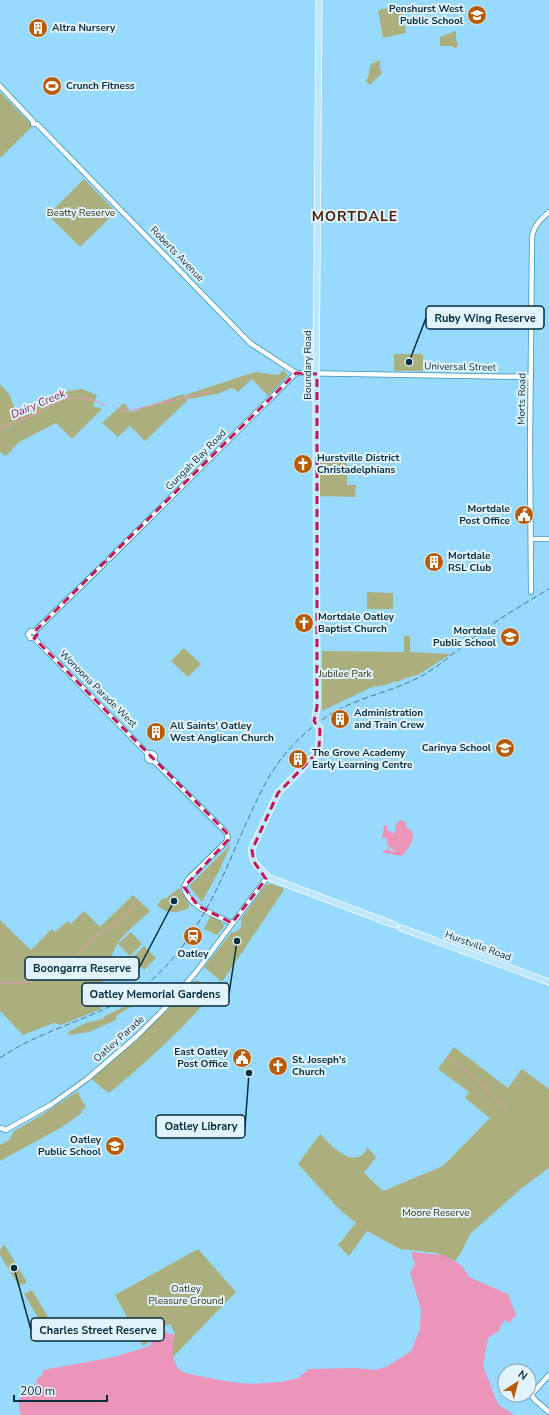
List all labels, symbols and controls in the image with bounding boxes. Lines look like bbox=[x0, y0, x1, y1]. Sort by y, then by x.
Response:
place label: Penshurst West Public School bbox=[389, 2, 464, 28]
school or university icon: Penshurst West Public School bbox=[466, 4, 488, 26]
building icon: Altra Nursery bbox=[27, 17, 49, 39]
place label: Altra Nursery bbox=[52, 21, 116, 35]
sports icon: Crunch Fitness bbox=[41, 75, 63, 97]
place label: Crunch Fitness bbox=[66, 79, 135, 93]
park label: Beatty Reserve bbox=[47, 206, 115, 220]
district label: MORTDALE bbox=[312, 207, 398, 226]
street label: Roberts Avenue bbox=[147, 223, 207, 285]
callout: Ruby Wing Reserve bbox=[426, 306, 544, 329]
text: Ruby Wing Reserve bbox=[434, 311, 536, 326]
street label: Boundary Road bbox=[301, 330, 315, 400]
street label: Universal Street bbox=[424, 359, 497, 375]
street label: Morts Road bbox=[515, 373, 529, 425]
water label: Dairy Creek bbox=[8, 386, 68, 422]
street label: Gungah Bay Road bbox=[162, 426, 230, 494]
place label: Hurstville District Christadelphians bbox=[317, 451, 399, 477]
church icon: Hurstville District Christadelphians bbox=[292, 453, 314, 475]
place label: Mortdale Post Office bbox=[459, 502, 511, 528]
public building icon: Mortdale Post Office bbox=[513, 504, 535, 526]
place label: Mortdale RSL Club bbox=[448, 549, 491, 575]
building icon: Mortdale RSL Club bbox=[423, 551, 445, 573]
place label: Mortdale Oatley Baptist Church bbox=[318, 610, 395, 636]
church icon: Mortdale Oatley Baptist Church bbox=[293, 612, 315, 634]
place label: Mortdale Public School bbox=[433, 624, 497, 650]
school or university icon: Mortdale Public School bbox=[499, 626, 521, 648]
street label: Wonoona Parade West bbox=[56, 647, 140, 731]
park label: Jubilee Park bbox=[317, 667, 373, 681]
place label: Administration and Train Crew bbox=[354, 706, 425, 732]
building icon: Administration and Train Crew bbox=[329, 708, 351, 730]
place label: All Saints' Oatley West Anglican Church bbox=[170, 719, 274, 745]
building icon: All Saints' Oatley West Anglican Church bbox=[145, 721, 167, 743]
school or university icon: Carinya School bbox=[494, 737, 516, 759]
place label: Carinya School bbox=[422, 741, 492, 755]
place label: The Grove Academy Early Learning Centre bbox=[312, 746, 413, 772]
building icon: The Grove Academy Early Learning Centre bbox=[287, 748, 309, 770]
station icon: Oatley bbox=[182, 925, 204, 947]
street label: Hurstville Road bbox=[443, 928, 513, 965]
place label: Oatley bbox=[178, 947, 209, 961]
callout: Boongarra Reserve bbox=[25, 957, 139, 980]
text: Boongarra Reserve bbox=[33, 961, 131, 976]
callout: Oatley Memorial Gardens bbox=[82, 983, 229, 1006]
text: Oatley Memorial Gardens bbox=[90, 987, 220, 1002]
street label: Oatley Parade bbox=[91, 1012, 147, 1066]
place label: East Oatley Post Office bbox=[174, 1045, 229, 1071]
public building icon: East Oatley Post Office bbox=[231, 1047, 253, 1069]
place label: St. Joseph's Church bbox=[292, 1053, 346, 1079]
church icon: St. Joseph's Church bbox=[267, 1055, 289, 1077]
callout: Oatley Library bbox=[156, 1115, 245, 1138]
text: Oatley Library bbox=[164, 1119, 238, 1134]
place label: Oatley Public School bbox=[38, 1133, 102, 1159]
school or university icon: Oatley Public School bbox=[104, 1135, 126, 1157]
park label: Moore Reserve bbox=[402, 1206, 470, 1220]
park label: Oatley Pleasure Ground bbox=[148, 1282, 224, 1308]
callout: Charles Street Reserve bbox=[31, 1318, 164, 1341]
text: Charles Street Reserve bbox=[39, 1323, 157, 1338]
north arrow bbox=[497, 1363, 537, 1403]
text: N bbox=[515, 1367, 530, 1384]
scale bar bbox=[14, 1377, 107, 1403]
text: 200 m bbox=[20, 1383, 55, 1399]

